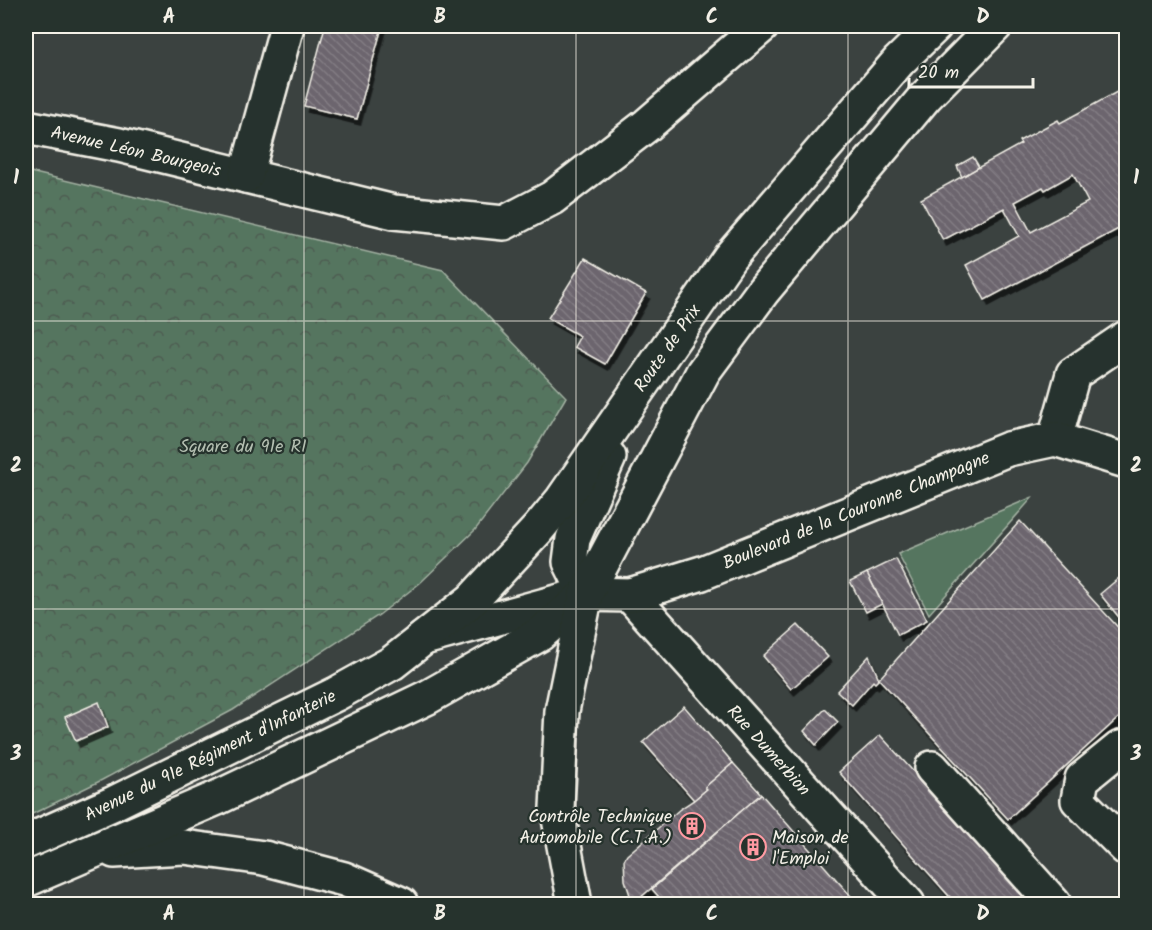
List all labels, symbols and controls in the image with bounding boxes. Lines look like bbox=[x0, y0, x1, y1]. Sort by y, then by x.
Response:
text: A bbox=[163, 2, 175, 34]
text: B bbox=[434, 2, 446, 34]
text: C bbox=[706, 2, 718, 34]
text: D bbox=[976, 2, 990, 34]
scale bar bbox=[909, 51, 1034, 89]
text: 20 m bbox=[918, 59, 959, 88]
street label: Avenue Léon Bourgeois bbox=[48, 119, 224, 186]
text: 1 bbox=[13, 163, 19, 195]
text: 1 bbox=[1133, 163, 1139, 195]
street label: Route de Prix bbox=[627, 299, 709, 399]
park label: Square du 91e RI bbox=[179, 433, 307, 462]
street label: Boulevard de la Couronne Champagne bbox=[719, 444, 995, 578]
text: 2 bbox=[10, 451, 22, 483]
text: 2 bbox=[1130, 451, 1142, 483]
street label: Avenue du 91e Régiment d'Infanterie bbox=[80, 683, 342, 830]
street label: Rue Dumerbion bbox=[719, 699, 817, 803]
text: 3 bbox=[10, 739, 22, 771]
text: 3 bbox=[1130, 739, 1142, 771]
place label: Contrôle Technique Automobile (C.T.A.) bbox=[519, 803, 672, 853]
building icon: Contrôle Technique Automobile (C.T.A.) bbox=[677, 811, 707, 841]
place label: Maison de l'Emploi bbox=[772, 824, 849, 874]
building icon: Maison de l'Emploi bbox=[738, 832, 768, 862]
text: A bbox=[163, 899, 175, 930]
text: B bbox=[434, 899, 446, 930]
text: C bbox=[706, 899, 718, 930]
text: D bbox=[976, 899, 990, 930]

